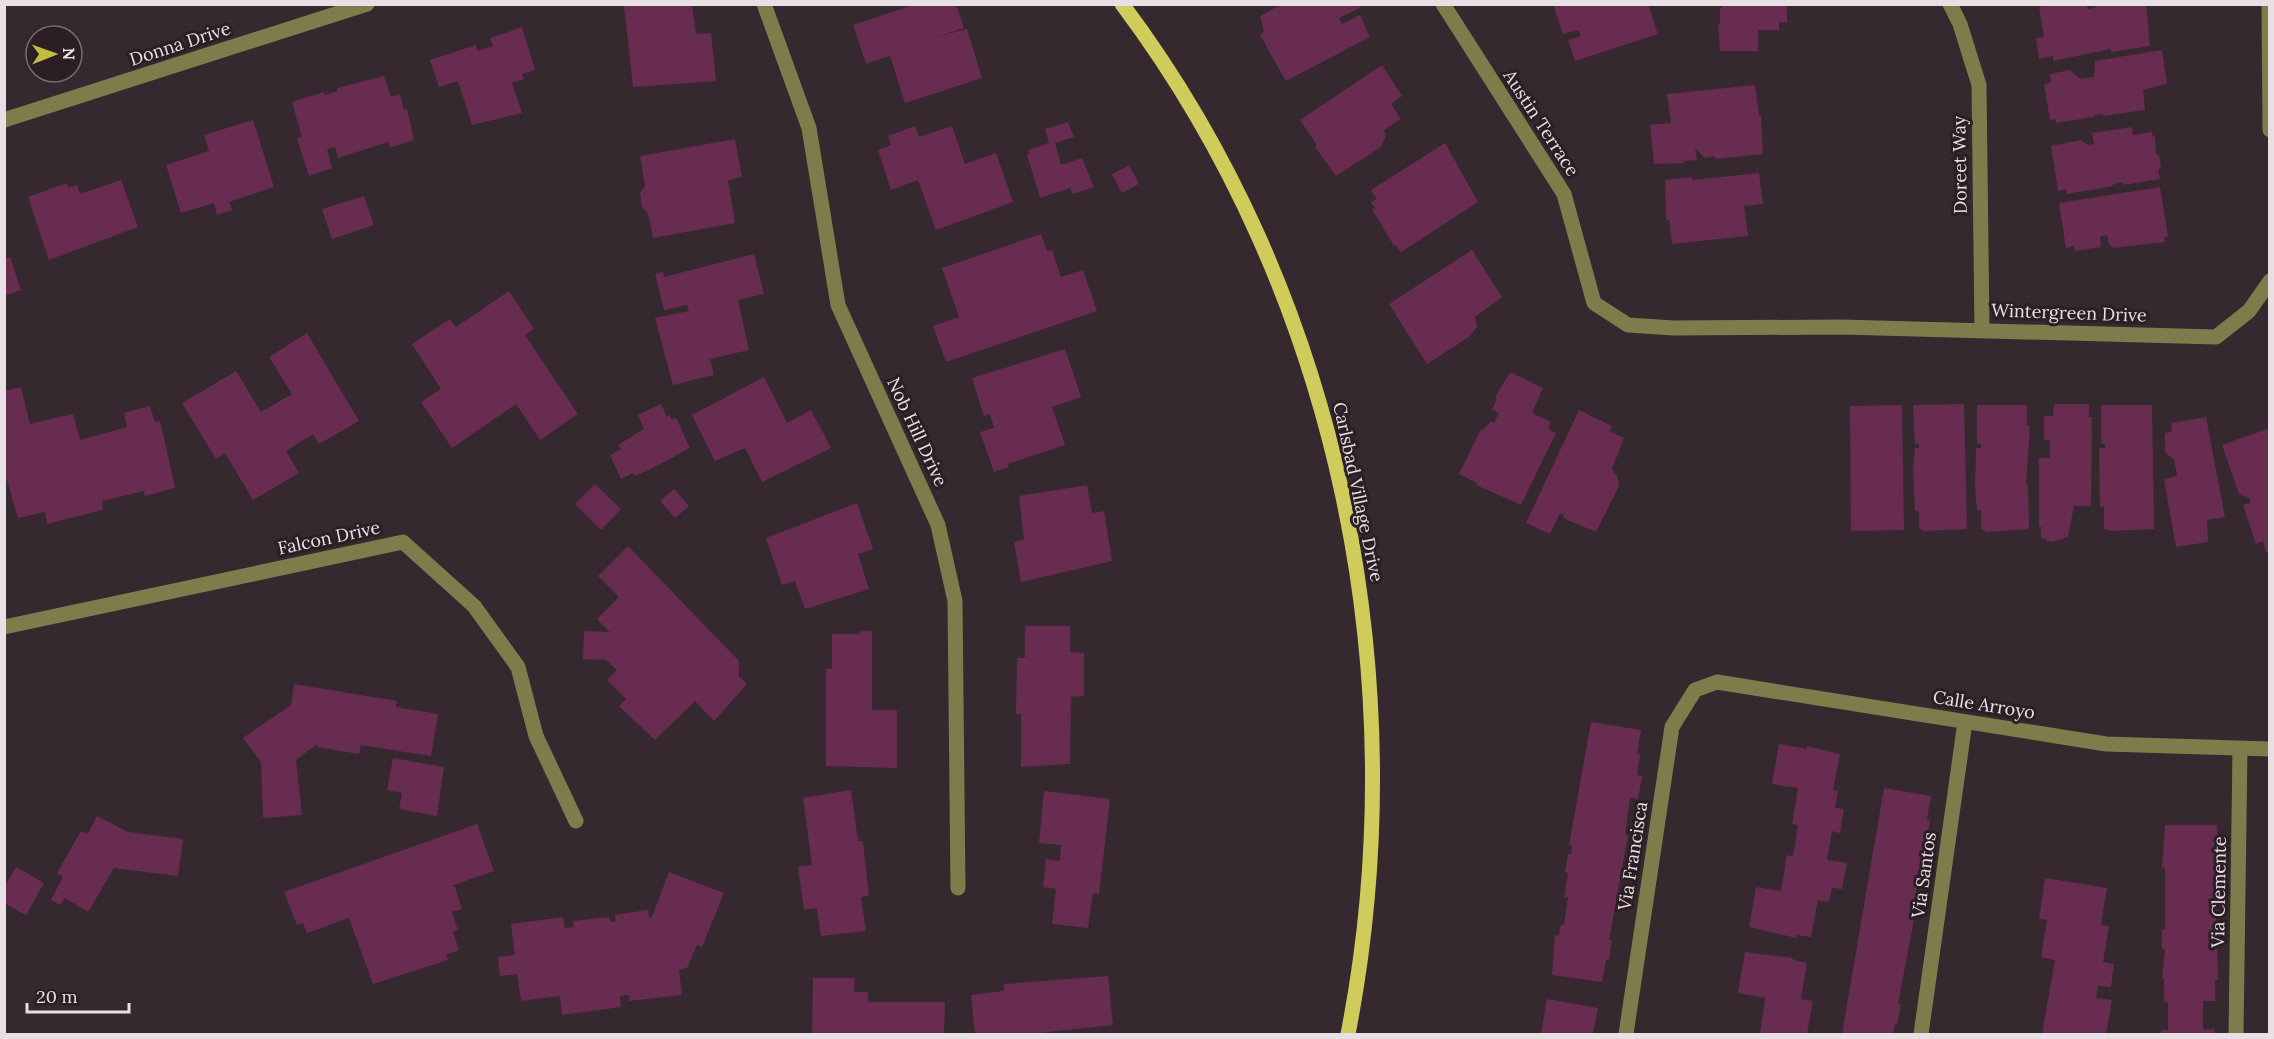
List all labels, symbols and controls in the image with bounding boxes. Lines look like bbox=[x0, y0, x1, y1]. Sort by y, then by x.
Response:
street label: Donna Drive bbox=[126, 16, 233, 71]
north arrow bbox=[24, 24, 84, 84]
text: N bbox=[59, 47, 79, 60]
street label: Austin Terrace bbox=[1498, 64, 1585, 181]
street label: Doreet Way bbox=[1947, 115, 1972, 214]
street label: Wintergreen Drive bbox=[1991, 298, 2147, 327]
street label: Nob Hill Drive bbox=[882, 374, 953, 490]
street label: Carlsbad Village Drive bbox=[1328, 400, 1389, 584]
street label: Falcon Drive bbox=[276, 515, 382, 560]
street label: Calle Arroyo bbox=[1931, 685, 2037, 724]
street label: Via Francisca bbox=[1612, 800, 1652, 913]
street label: Via Santos bbox=[1906, 830, 1941, 920]
street label: Via Clemente bbox=[2206, 836, 2231, 949]
scale bar bbox=[27, 976, 129, 1014]
text: 20 m bbox=[36, 985, 78, 1008]

